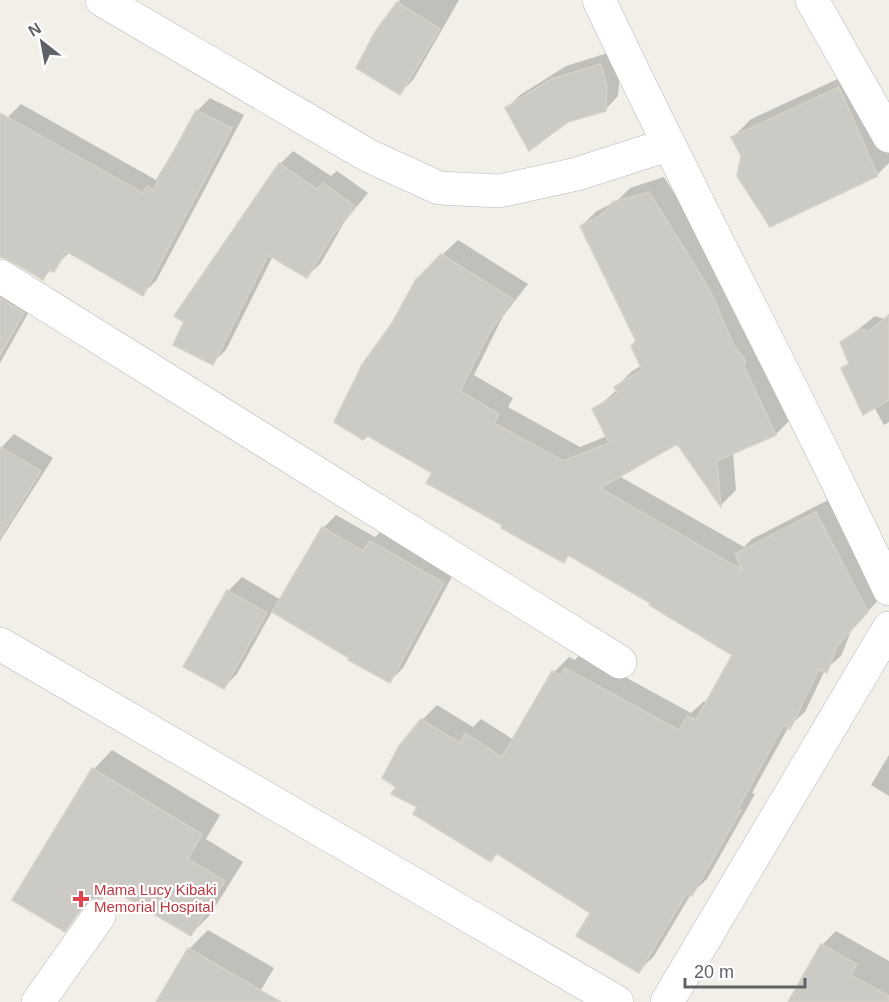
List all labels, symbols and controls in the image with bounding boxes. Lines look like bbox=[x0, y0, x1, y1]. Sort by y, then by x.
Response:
north arrow bbox=[12, 12, 72, 72]
text: N bbox=[25, 19, 44, 40]
place label: Mama Lucy Kibaki Memorial Hospital bbox=[94, 881, 217, 915]
marker: Mama Lucy Kibaki Memorial Hospital bbox=[72, 890, 90, 908]
scale bar bbox=[685, 951, 805, 989]
text: 20 m bbox=[694, 962, 734, 982]

